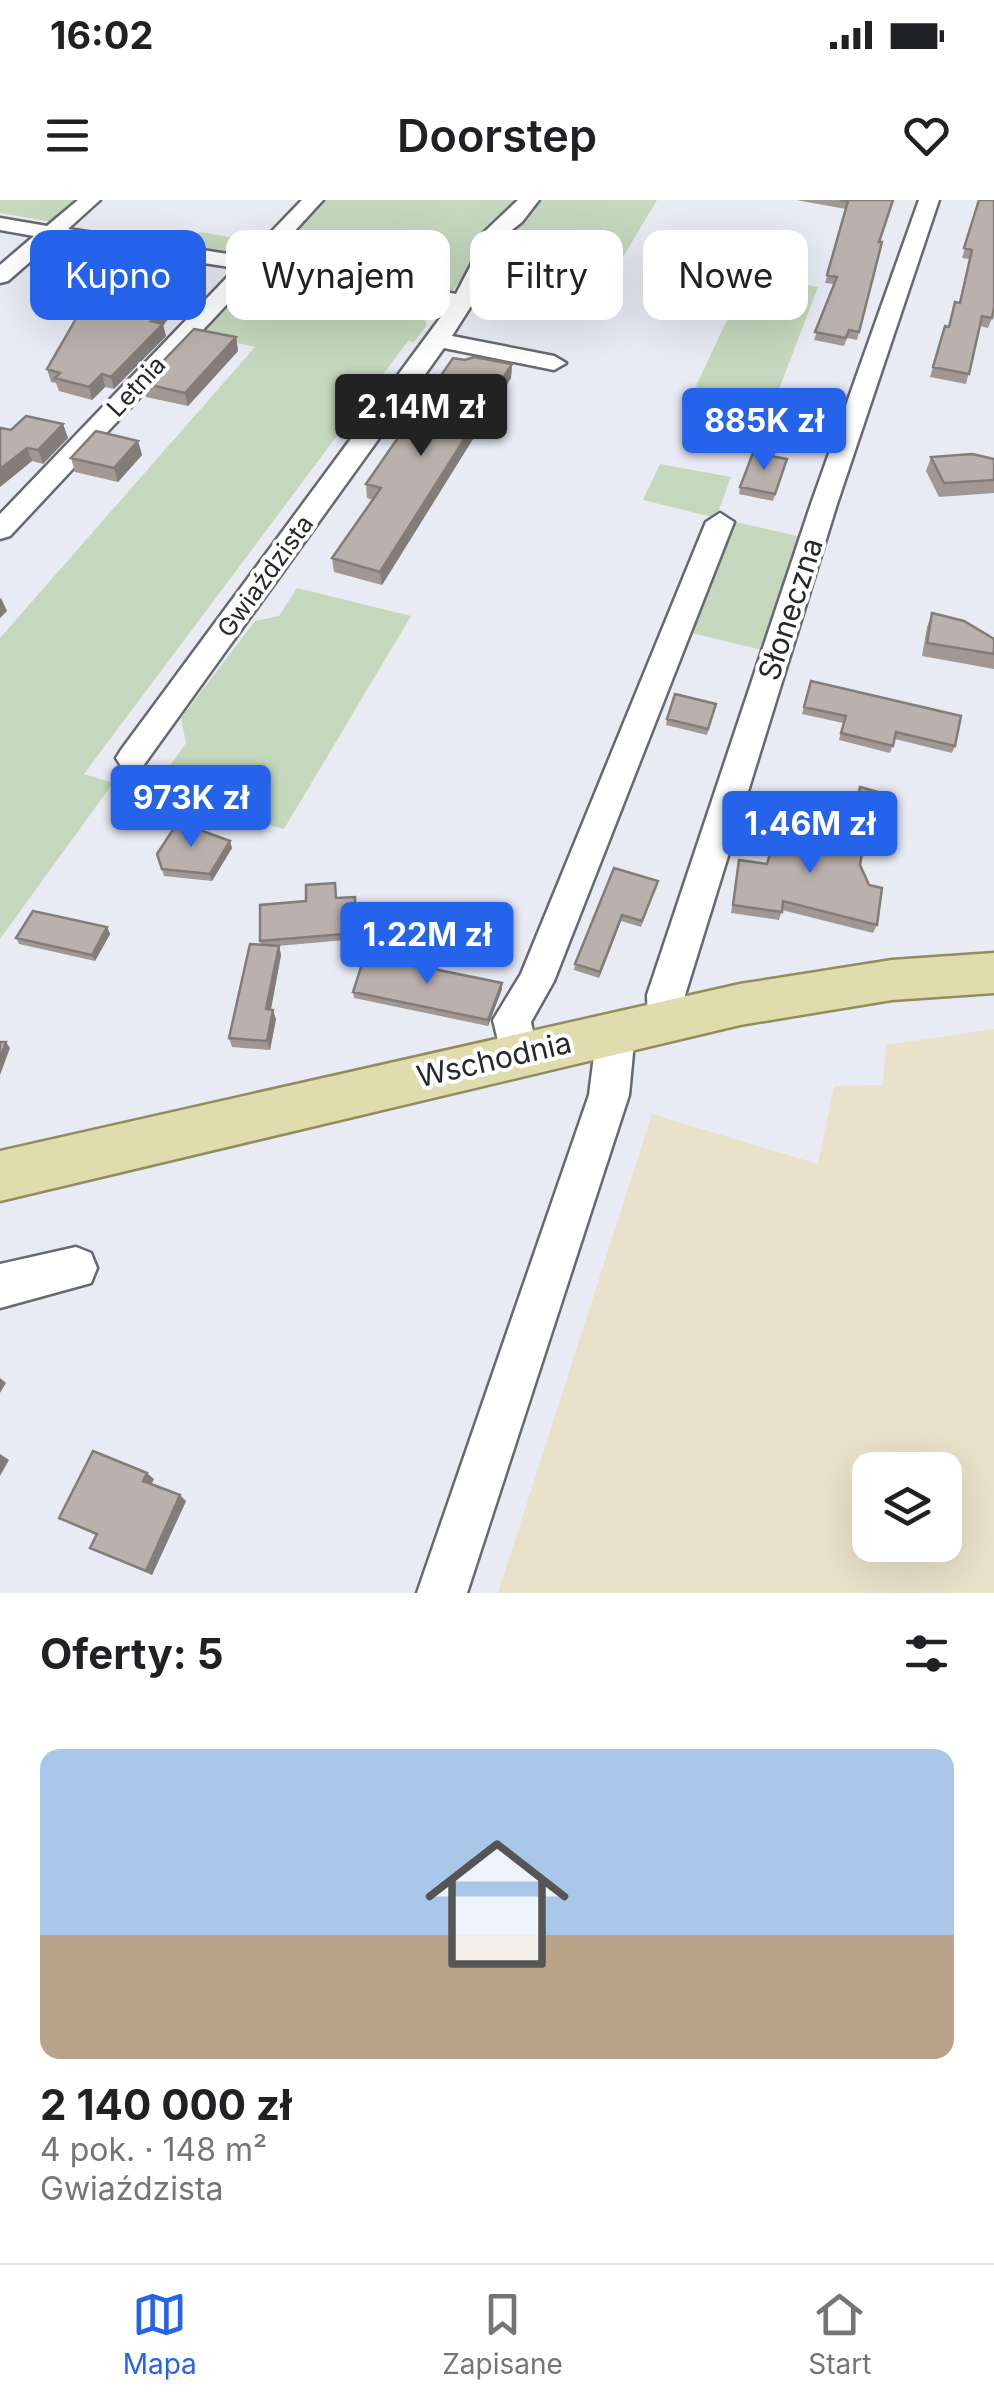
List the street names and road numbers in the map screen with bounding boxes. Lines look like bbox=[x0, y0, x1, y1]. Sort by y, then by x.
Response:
street label: Letnia bbox=[101, 350, 171, 422]
street label: Gwiaździsta bbox=[211, 509, 319, 643]
street label: Słoneczna bbox=[750, 533, 830, 685]
street label: Wschodnia bbox=[413, 1024, 575, 1094]

